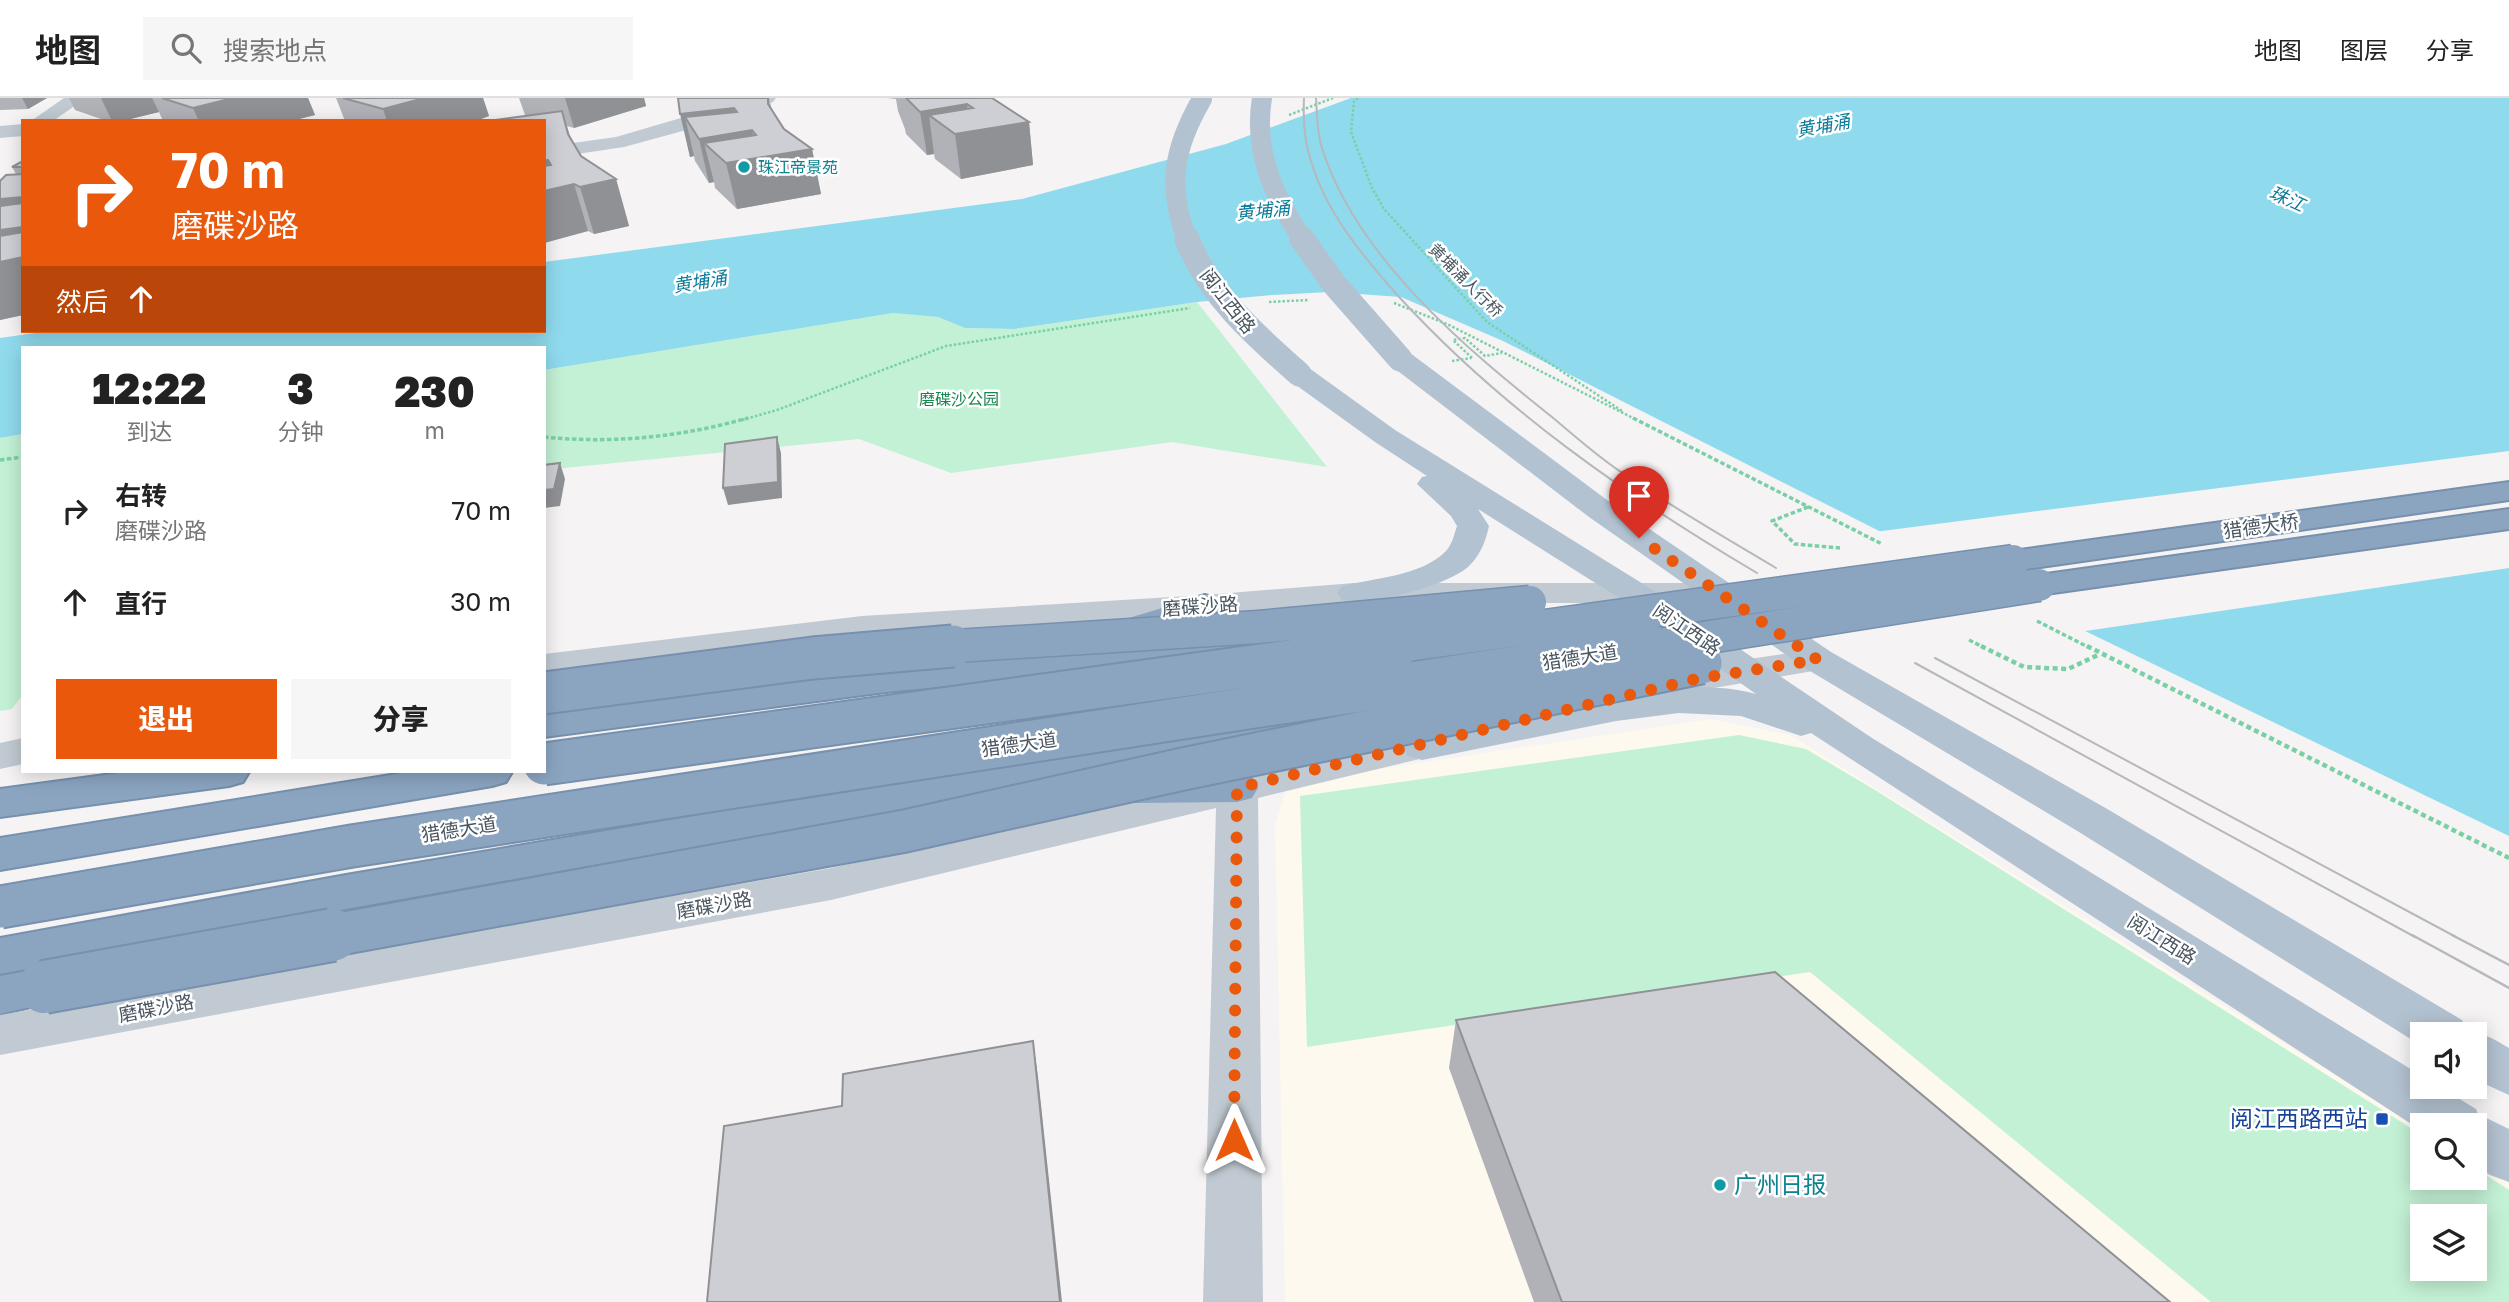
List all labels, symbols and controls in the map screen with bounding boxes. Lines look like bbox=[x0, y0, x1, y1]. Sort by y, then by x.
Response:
search box bbox=[143, 17, 633, 80]
icon: search bbox=[167, 29, 205, 67]
text: 地图 bbox=[35, 30, 101, 69]
text: 搜索地点 bbox=[223, 35, 327, 66]
text: 地图 bbox=[2254, 35, 2302, 64]
text: 图层 bbox=[2340, 35, 2388, 64]
text: 分享 bbox=[2426, 35, 2474, 64]
water label: 黄埔涌 bbox=[1794, 109, 1853, 141]
text: 70 m bbox=[171, 140, 285, 199]
icon: right bbox=[56, 147, 147, 238]
place label: 珠江帝景苑 bbox=[758, 157, 838, 177]
marker: 珠江帝景苑 bbox=[736, 159, 752, 175]
water label: 珠江 bbox=[2266, 181, 2310, 216]
water label: 黄埔涌 bbox=[1235, 196, 1293, 224]
text: 磨碟沙路 bbox=[171, 206, 299, 244]
street label: 黄埔涌人行桥 bbox=[1425, 239, 1507, 321]
street label: 阅江西路 bbox=[1196, 264, 1261, 338]
water label: 黄埔涌 bbox=[671, 266, 730, 296]
icon: ahead bbox=[122, 280, 160, 318]
text: 然后 bbox=[56, 286, 108, 317]
text: 12:22 bbox=[92, 363, 206, 413]
text: 3 bbox=[287, 363, 314, 413]
text: 230 bbox=[395, 366, 475, 416]
park label: 磨碟沙公园 bbox=[919, 389, 999, 409]
text: m bbox=[425, 416, 445, 444]
text: 到达 bbox=[126, 417, 172, 445]
text: 分钟 bbox=[277, 417, 323, 445]
pin bbox=[1609, 466, 1669, 538]
icon: arrive bbox=[1620, 477, 1658, 515]
text: 右转 bbox=[115, 480, 167, 511]
icon: right bbox=[56, 492, 94, 530]
text: 70 m bbox=[452, 495, 511, 526]
street label: 猎德大桥 bbox=[2222, 509, 2300, 542]
text: 磨碟沙路 bbox=[115, 516, 207, 544]
icon: ahead bbox=[56, 583, 94, 621]
text: 30 m bbox=[450, 586, 511, 617]
text: 直行 bbox=[115, 588, 167, 619]
street label: 磨碟沙路 bbox=[1161, 591, 1239, 620]
street label: 阅江西路 bbox=[1649, 598, 1725, 659]
street label: 猎德大道 bbox=[1541, 639, 1619, 674]
button: 退出 bbox=[56, 679, 277, 759]
button: 分享 bbox=[291, 679, 511, 759]
street label: 猎德大道 bbox=[980, 727, 1058, 760]
street label: 猎德大道 bbox=[420, 811, 498, 846]
street label: 磨碟沙路 bbox=[674, 887, 753, 922]
street label: 阅江西路 bbox=[2124, 909, 2201, 968]
street label: 磨碟沙路 bbox=[116, 989, 195, 1026]
map controls bbox=[2410, 1022, 2487, 1281]
button: sound bbox=[2410, 1022, 2487, 1099]
position arrow bbox=[1197, 1103, 1271, 1177]
place label: 阅江西路西站 bbox=[2230, 1104, 2368, 1132]
marker: 阅江西路西站 bbox=[2374, 1111, 2390, 1127]
button: search bbox=[2410, 1113, 2487, 1190]
place label: 广州日报 bbox=[1734, 1170, 1826, 1198]
marker: 广州日报 bbox=[1712, 1177, 1728, 1193]
button: layers bbox=[2410, 1204, 2487, 1281]

